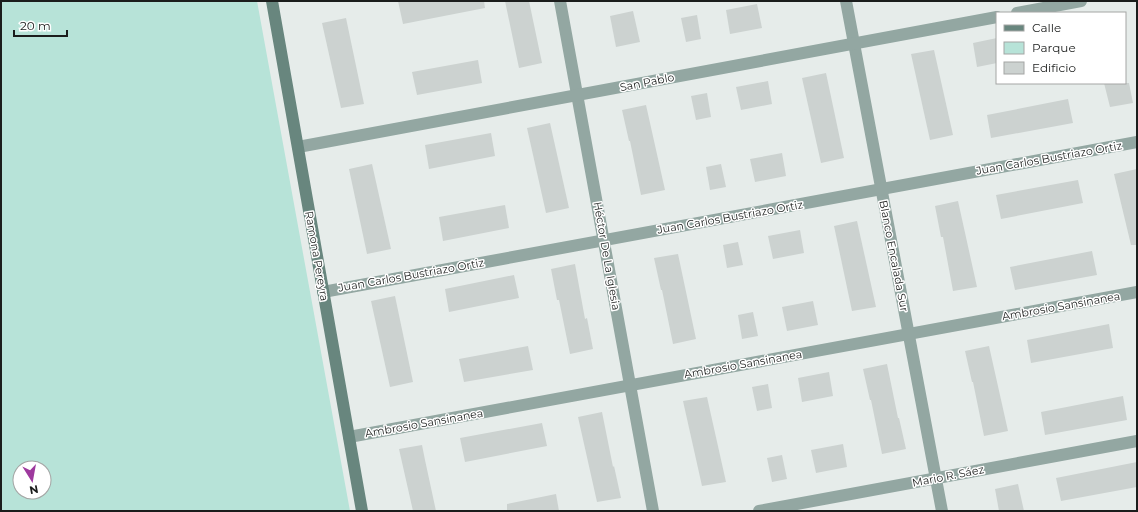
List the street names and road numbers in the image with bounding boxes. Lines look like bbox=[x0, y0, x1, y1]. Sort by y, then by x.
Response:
street label: San Pablo bbox=[619, 70, 675, 94]
street label: Juan Carlos Bustriazo Ortiz bbox=[974, 138, 1123, 178]
street label: Juan Carlos Bustriazo Ortiz bbox=[655, 197, 804, 237]
street label: Blanco Encalada Sur bbox=[876, 199, 912, 313]
street label: Héctor De La Iglesia bbox=[591, 201, 623, 311]
street label: Ramona Pereyra bbox=[302, 210, 332, 302]
street label: Juan Carlos Bustriazo Ortiz bbox=[336, 255, 485, 295]
street label: Ambrosio Sansinanea bbox=[1001, 289, 1121, 323]
street label: Ambrosio Sansinanea bbox=[683, 347, 803, 381]
street label: Ambrosio Sansinanea bbox=[364, 406, 484, 440]
street label: Mario R. Sáez bbox=[911, 462, 985, 490]

